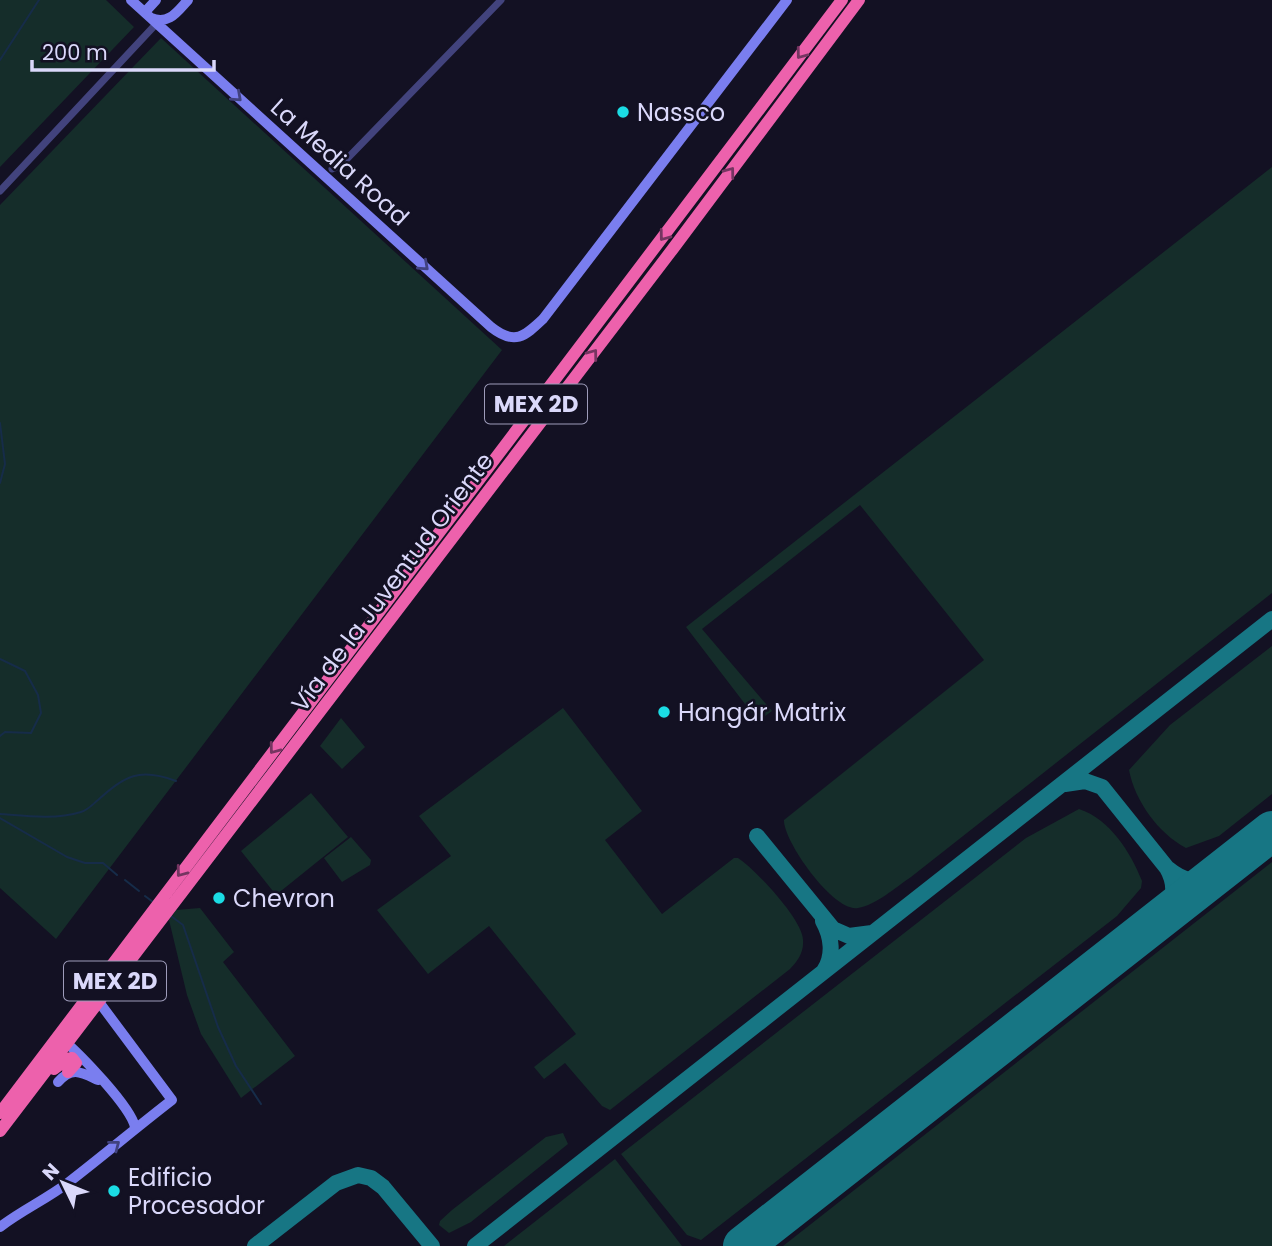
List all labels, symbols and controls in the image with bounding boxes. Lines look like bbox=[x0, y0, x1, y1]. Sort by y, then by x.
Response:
scale bar bbox=[32, 28, 214, 72]
text: 200 m bbox=[42, 38, 108, 67]
one-way arrow bbox=[797, 47, 810, 59]
one-way arrow bbox=[229, 89, 242, 101]
street label: La Media Road bbox=[264, 91, 416, 233]
place label: Nassco bbox=[637, 96, 725, 129]
marker: Nassco bbox=[615, 104, 631, 120]
one-way arrow bbox=[722, 167, 734, 180]
one-way arrow bbox=[659, 228, 672, 241]
one-way arrow bbox=[416, 258, 429, 270]
one-way arrow bbox=[584, 349, 597, 361]
road number: MEX 2D bbox=[485, 384, 587, 424]
street label: Vía de la Juventud Oriente bbox=[283, 446, 501, 718]
place label: Hangár Matrix bbox=[678, 696, 846, 729]
marker: Hangár Matrix bbox=[656, 704, 672, 720]
one-way arrow bbox=[270, 741, 283, 753]
one-way arrow bbox=[176, 864, 189, 877]
place label: Chevron bbox=[233, 882, 335, 915]
marker: Chevron bbox=[211, 890, 227, 906]
road number: MEX 2D bbox=[64, 962, 166, 1000]
one-way arrow bbox=[108, 1141, 120, 1154]
north arrow bbox=[28, 1148, 98, 1218]
text: N bbox=[36, 1157, 66, 1186]
place label: Edificio Procesador bbox=[128, 1161, 265, 1222]
marker: Edificio Procesador bbox=[106, 1183, 122, 1199]

